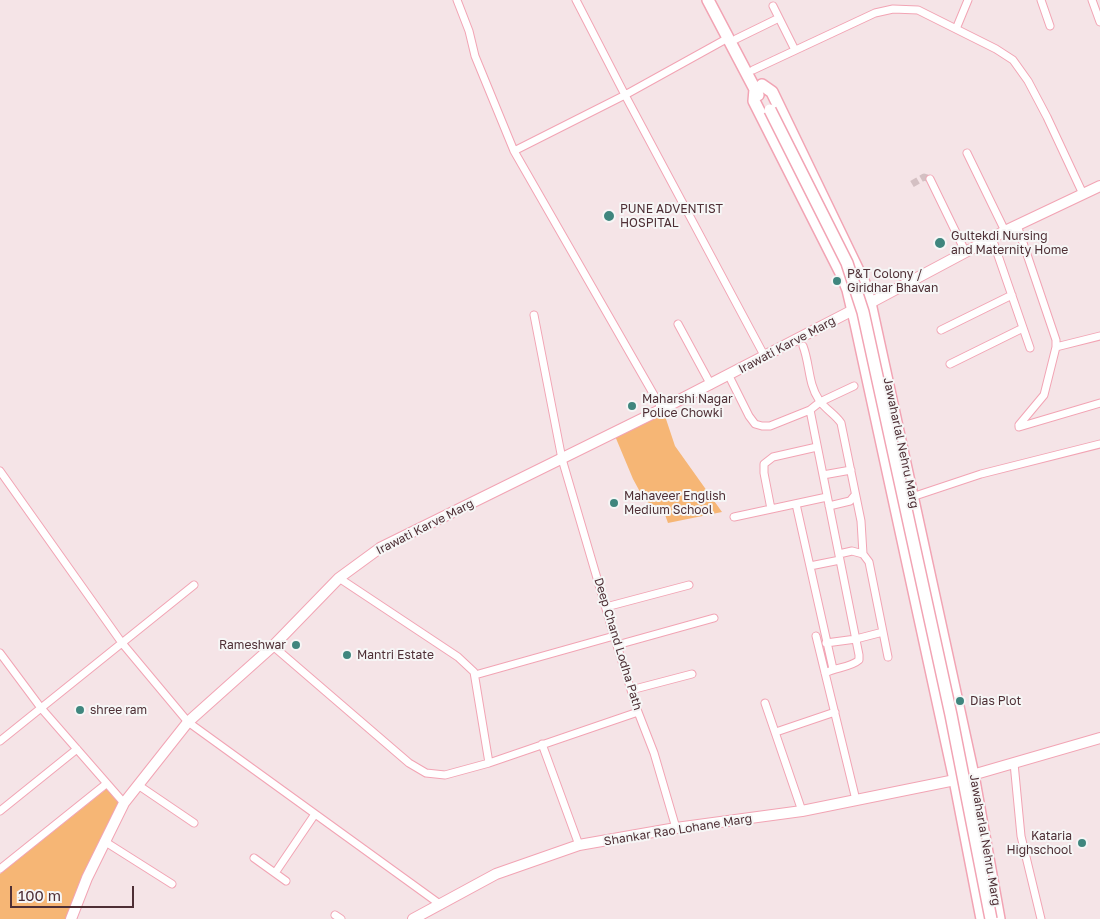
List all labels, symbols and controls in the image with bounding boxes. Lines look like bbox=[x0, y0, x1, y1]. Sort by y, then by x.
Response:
place label: PUNE ADVENTIST HOSPITAL bbox=[620, 202, 723, 230]
marker: PUNE ADVENTIST HOSPITAL bbox=[602, 209, 616, 223]
place label: Gultekdi Nursing and Maternity Home bbox=[951, 229, 1068, 257]
marker: Gultekdi Nursing and Maternity Home bbox=[933, 236, 947, 250]
place label: P&T Colony / Giridhar Bhavan bbox=[847, 267, 938, 295]
marker: P&T Colony / Giridhar Bhavan bbox=[831, 275, 843, 287]
street label: Irawati Karve Marg bbox=[736, 313, 838, 377]
street label: Jawaharlal Nehru Marg bbox=[880, 376, 922, 510]
place label: Maharshi Nagar Police Chowki bbox=[642, 392, 733, 420]
marker: Maharshi Nagar Police Chowki bbox=[626, 400, 638, 412]
place label: Mahaveer English Medium School bbox=[624, 489, 726, 517]
street label: Irawati Karve Marg bbox=[374, 496, 476, 558]
marker: Mahaveer English Medium School bbox=[608, 497, 620, 509]
street label: Deep Chand Lodha Path bbox=[591, 576, 645, 712]
place label: Rameshwar bbox=[219, 638, 286, 652]
marker: Rameshwar bbox=[290, 639, 302, 651]
place label: Mantri Estate bbox=[357, 648, 434, 662]
marker: Mantri Estate bbox=[341, 649, 353, 661]
place label: Dias Plot bbox=[970, 694, 1021, 708]
marker: Dias Plot bbox=[954, 695, 966, 707]
place label: shree ram bbox=[90, 703, 147, 717]
marker: shree ram bbox=[74, 704, 86, 716]
street label: Jawaharlal Nehru Marg bbox=[966, 773, 1004, 907]
street label: Shankar Rao Lohane Marg bbox=[603, 811, 753, 849]
place label: Kataria Highschool bbox=[1006, 829, 1072, 857]
marker: Kataria Highschool bbox=[1076, 837, 1088, 849]
scale bar bbox=[12, 876, 136, 908]
text: 100 m bbox=[18, 886, 61, 904]

